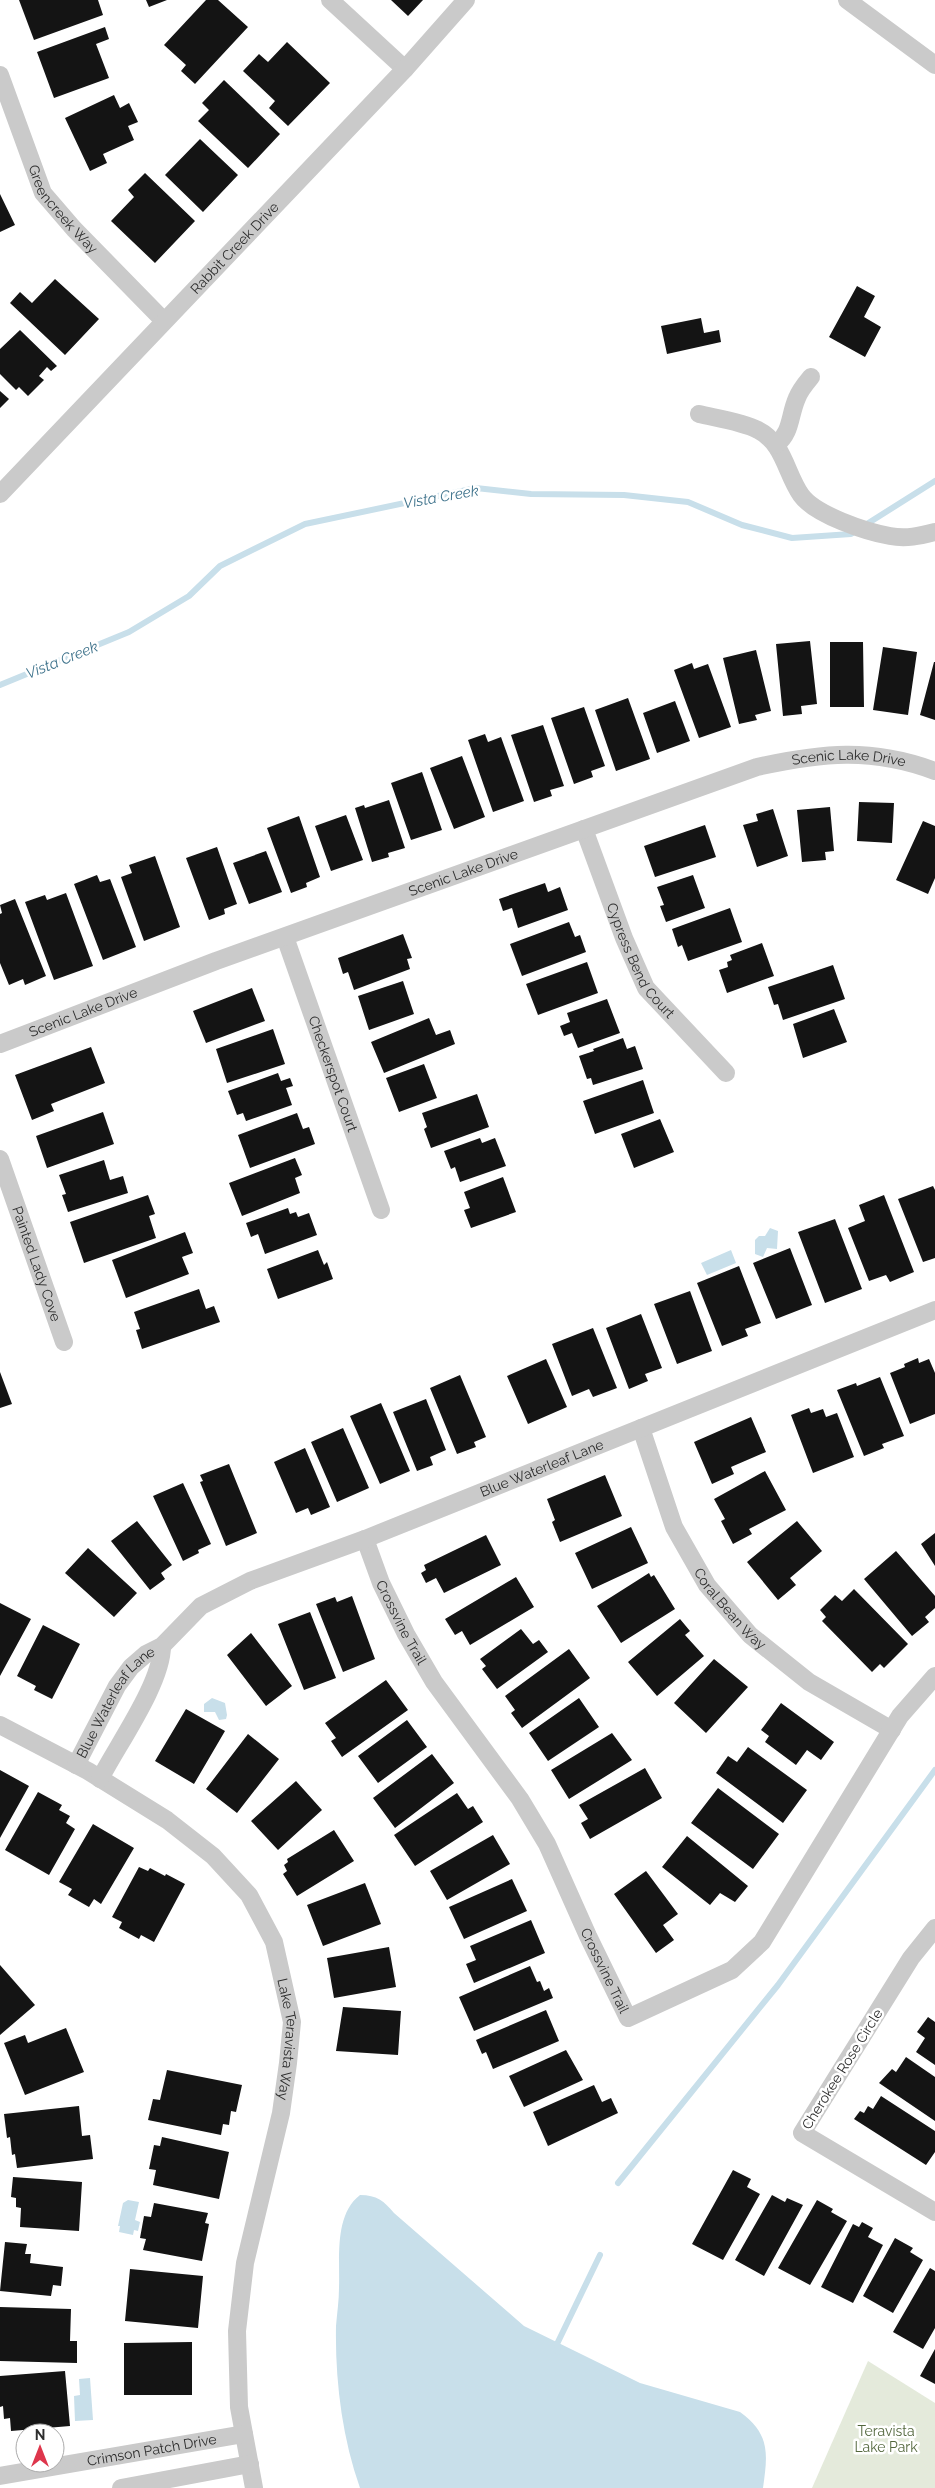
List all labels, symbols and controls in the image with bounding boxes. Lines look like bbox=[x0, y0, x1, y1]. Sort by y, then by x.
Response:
street label: Greencreek Way bbox=[25, 163, 101, 257]
street label: Rabbit Creek Drive bbox=[187, 199, 282, 297]
water label: Vista Creek bbox=[402, 482, 480, 512]
water label: Vista Creek bbox=[23, 637, 101, 683]
street label: Scenic Lake Drive bbox=[791, 747, 907, 770]
street label: Scenic Lake Drive bbox=[406, 845, 520, 899]
street label: Cypress Bend Court bbox=[604, 901, 678, 1021]
street label: Scenic Lake Drive bbox=[27, 984, 140, 1040]
street label: Checkerspot Court bbox=[305, 1014, 361, 1134]
street label: Painted Lady Cove bbox=[9, 1204, 64, 1324]
street label: Blue Waterleaf Lane bbox=[478, 1436, 606, 1500]
street label: Coral Bean Way bbox=[691, 1565, 770, 1653]
street label: Crossvine Trail bbox=[373, 1577, 430, 1667]
street label: Blue Waterleaf Lane bbox=[73, 1643, 157, 1761]
street label: Crossvine Trail bbox=[577, 1925, 632, 2016]
street label: Lake Teravista Way bbox=[274, 1977, 300, 2102]
street label: Cherokee Rose Circle bbox=[798, 2006, 886, 2132]
north arrow bbox=[15, 2423, 65, 2473]
park label: Teravista Lake Park bbox=[854, 2423, 918, 2455]
text: N bbox=[35, 2427, 45, 2443]
street label: Crimson Patch Drive bbox=[86, 2431, 218, 2469]

